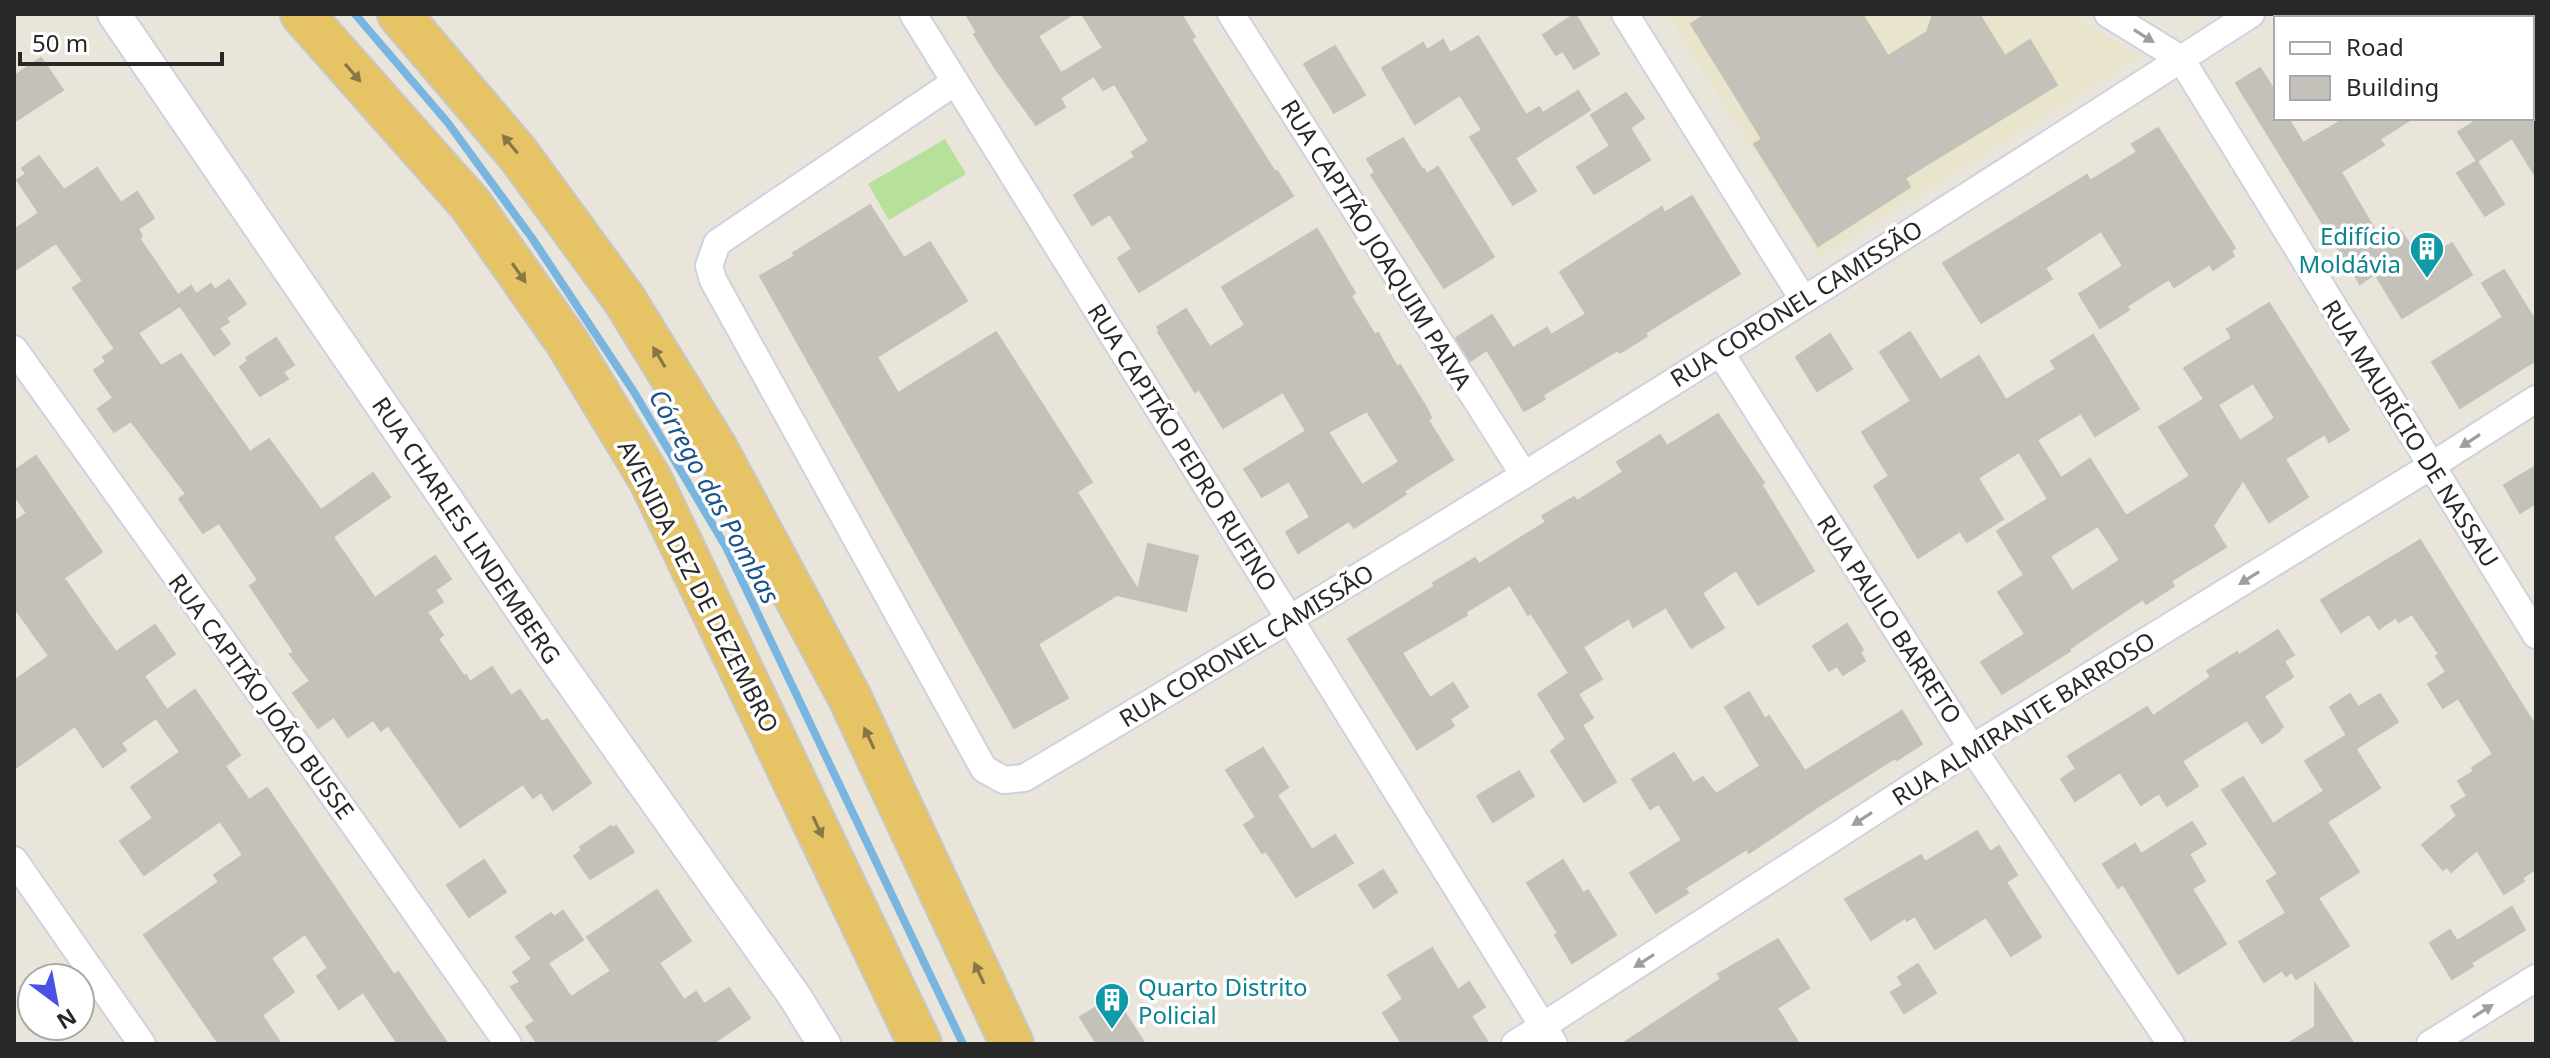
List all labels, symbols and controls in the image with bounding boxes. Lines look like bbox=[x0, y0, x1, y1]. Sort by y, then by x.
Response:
scale bar bbox=[20, 16, 222, 66]
legend bbox=[2274, 16, 2534, 120]
text: 50 m bbox=[32, 26, 88, 59]
one-way arrow bbox=[2134, 29, 2155, 44]
text: Road bbox=[2346, 30, 2404, 63]
one-way arrow bbox=[344, 63, 362, 82]
text: Building bbox=[2346, 70, 2439, 103]
street label: RUA CAPITÃO JOAQUIM PAIVA bbox=[1274, 93, 1480, 396]
one-way arrow bbox=[502, 135, 519, 155]
street label: RUA CORONEL CAMISSÃO bbox=[1664, 212, 1928, 394]
place label: Edifício Moldávia bbox=[2298, 219, 2401, 280]
building icon: Edifício Moldávia bbox=[2408, 230, 2446, 280]
one-way arrow bbox=[511, 263, 526, 284]
street label: RUA MAURÍCIO DE NASSAU bbox=[2315, 293, 2507, 573]
street label: RUA CAPITÃO PEDRO RUFINO bbox=[1081, 297, 1285, 597]
one-way arrow bbox=[653, 346, 667, 368]
water label: Córrego das Pombas bbox=[641, 382, 789, 610]
street label: RUA CHARLES LINDEMBERG bbox=[365, 390, 569, 670]
one-way arrow bbox=[2460, 433, 2481, 448]
street label: AVENIDA DEZ DE DEZEMBRO bbox=[611, 434, 787, 738]
street label: RUA PAULO BARRETO bbox=[1810, 508, 1970, 730]
street label: RUA CORONEL CAMISSÃO bbox=[1112, 556, 1380, 734]
street label: RUA CAPITÃO JOÃO BUSSE bbox=[162, 567, 362, 825]
one-way arrow bbox=[2238, 570, 2260, 584]
street label: RUA ALMIRANTE BARROSO bbox=[1885, 623, 2161, 813]
one-way arrow bbox=[862, 726, 876, 750]
one-way arrow bbox=[1852, 811, 1873, 826]
one-way arrow bbox=[811, 815, 825, 839]
one-way arrow bbox=[1634, 953, 1655, 968]
north arrow bbox=[16, 962, 96, 1042]
one-way arrow bbox=[972, 962, 986, 985]
place label: Quarto Distrito Policial bbox=[1138, 970, 1308, 1031]
building icon: Quarto Distrito Policial bbox=[1093, 981, 1131, 1031]
text: N bbox=[52, 1002, 83, 1037]
one-way arrow bbox=[2472, 1004, 2494, 1018]

